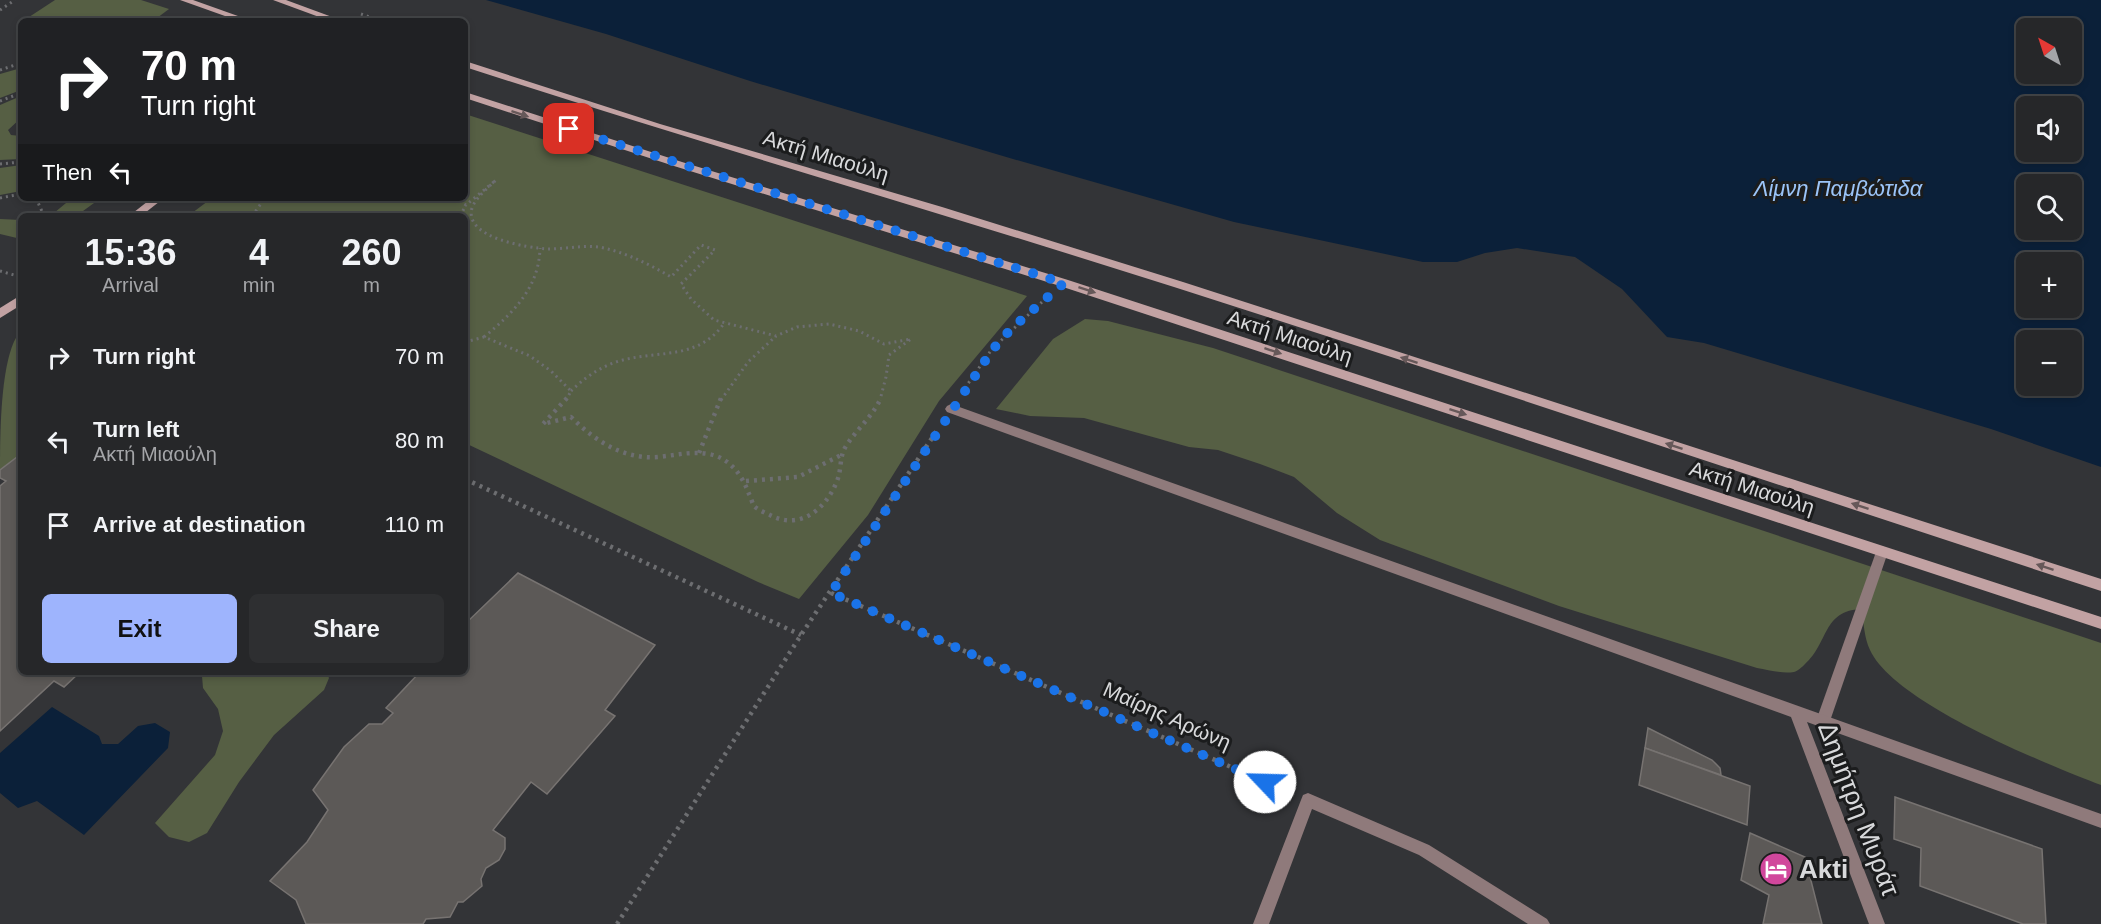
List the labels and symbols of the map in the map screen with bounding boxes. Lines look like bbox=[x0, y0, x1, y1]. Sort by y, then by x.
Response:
north arrow bbox=[2016, 18, 2082, 84]
pin bbox=[543, 103, 594, 154]
one-way arrow bbox=[511, 109, 529, 119]
street label: Ακτή Μιαούλη bbox=[761, 126, 892, 186]
water label: Λίμνη Παμβώτιδα bbox=[1752, 176, 1924, 201]
one-way arrow bbox=[1079, 286, 1097, 296]
street label: Ακτή Μιαούλη bbox=[1225, 306, 1356, 368]
one-way arrow bbox=[1264, 347, 1282, 357]
one-way arrow bbox=[1400, 354, 1418, 364]
one-way arrow bbox=[1449, 408, 1467, 417]
one-way arrow bbox=[1665, 441, 1683, 450]
street label: Ακτή Μιαούλη bbox=[1687, 457, 1818, 519]
one-way arrow bbox=[1851, 501, 1869, 510]
one-way arrow bbox=[2036, 561, 2054, 571]
street label: Μαίρης Αρώνη bbox=[1100, 677, 1235, 754]
street label: Δημήτρη Μυράτ bbox=[1812, 718, 1906, 901]
position arrow bbox=[1233, 750, 1297, 814]
hotel icon: Akti bbox=[1758, 851, 1794, 887]
place label: Akti bbox=[1799, 854, 1848, 884]

